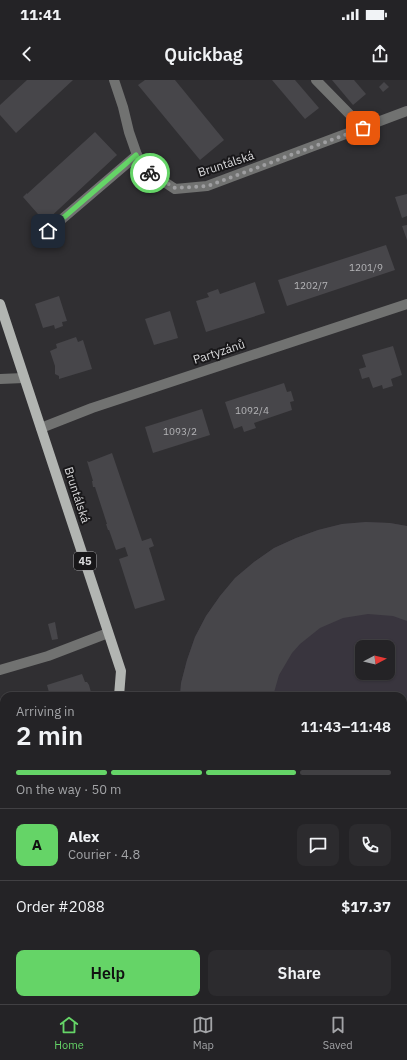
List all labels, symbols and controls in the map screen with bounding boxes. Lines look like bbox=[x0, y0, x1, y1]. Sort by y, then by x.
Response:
text: 11:41 bbox=[20, 5, 61, 24]
icon: back bbox=[16, 43, 38, 65]
text: Quickbag bbox=[164, 43, 243, 66]
icon: share bbox=[369, 43, 391, 65]
pin bbox=[346, 111, 380, 145]
icon: bag bbox=[352, 117, 374, 139]
street label: Bruntálská bbox=[196, 147, 256, 180]
courier bbox=[130, 153, 170, 193]
icon: bike bbox=[139, 162, 161, 184]
pin bbox=[31, 214, 65, 248]
icon: home bbox=[37, 220, 59, 242]
house number: 1201/9 bbox=[349, 261, 383, 274]
house number: 1202/7 bbox=[294, 279, 328, 292]
street label: Partyzánů bbox=[191, 336, 247, 367]
house number: 1092/4 bbox=[235, 404, 269, 417]
house number: 1093/2 bbox=[163, 425, 197, 438]
street label: Bruntálská bbox=[61, 465, 94, 525]
road number: 45 bbox=[74, 552, 96, 570]
north arrow bbox=[355, 640, 395, 680]
map controls bbox=[355, 640, 395, 680]
text: Arriving in bbox=[16, 703, 75, 720]
text: 11:43–11:48 bbox=[301, 717, 391, 736]
text: 2 min bbox=[16, 718, 83, 752]
text: On the way · 50 m bbox=[16, 781, 121, 798]
button: chat bbox=[297, 824, 339, 866]
button: phone bbox=[349, 824, 391, 866]
text: Alex bbox=[68, 827, 99, 846]
text: A bbox=[32, 835, 42, 854]
text: Courier · 4.8 bbox=[68, 846, 140, 863]
text: Order #2088 bbox=[16, 897, 105, 916]
text: $17.37 bbox=[341, 897, 391, 916]
button: Help bbox=[16, 950, 200, 996]
button: Share bbox=[208, 950, 391, 996]
tab: Home bbox=[54, 1014, 84, 1052]
tab: Map bbox=[192, 1014, 214, 1052]
tab: Saved bbox=[323, 1014, 353, 1052]

